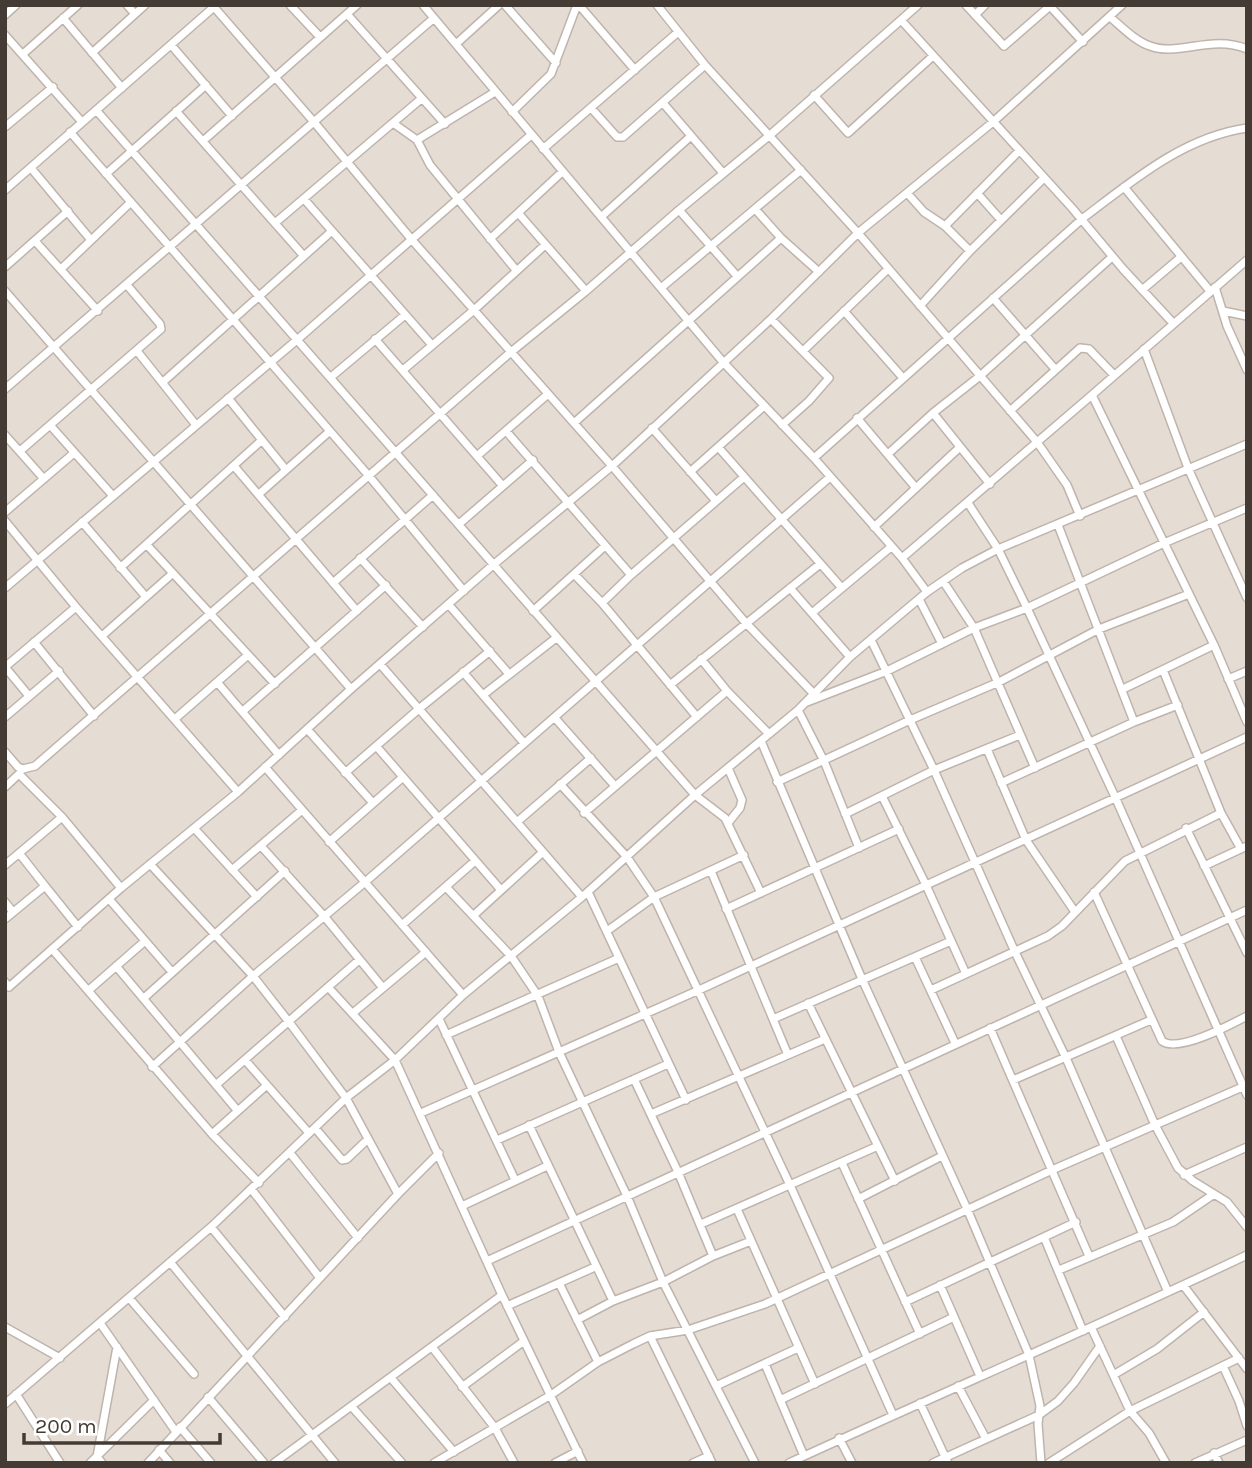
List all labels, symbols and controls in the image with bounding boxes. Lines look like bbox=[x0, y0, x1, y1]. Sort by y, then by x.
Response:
scale bar bbox=[24, 1402, 220, 1446]
text: 200 m bbox=[35, 1414, 97, 1438]

